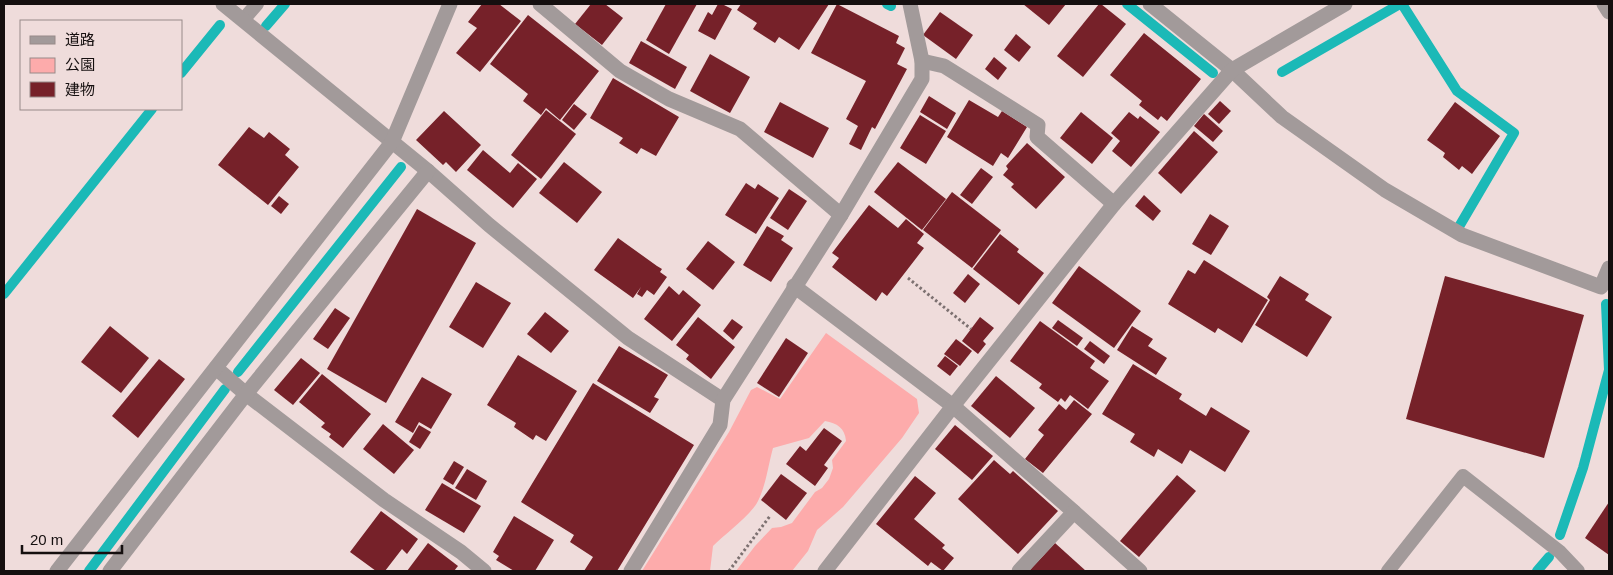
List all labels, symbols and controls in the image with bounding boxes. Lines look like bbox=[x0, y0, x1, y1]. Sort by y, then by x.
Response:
legend bbox=[20, 20, 182, 110]
text: 道路 bbox=[65, 31, 95, 48]
text: 公園 bbox=[65, 56, 95, 73]
text: 建物 bbox=[65, 81, 95, 98]
scale bar bbox=[22, 522, 122, 554]
text: 20 m bbox=[30, 531, 63, 548]

